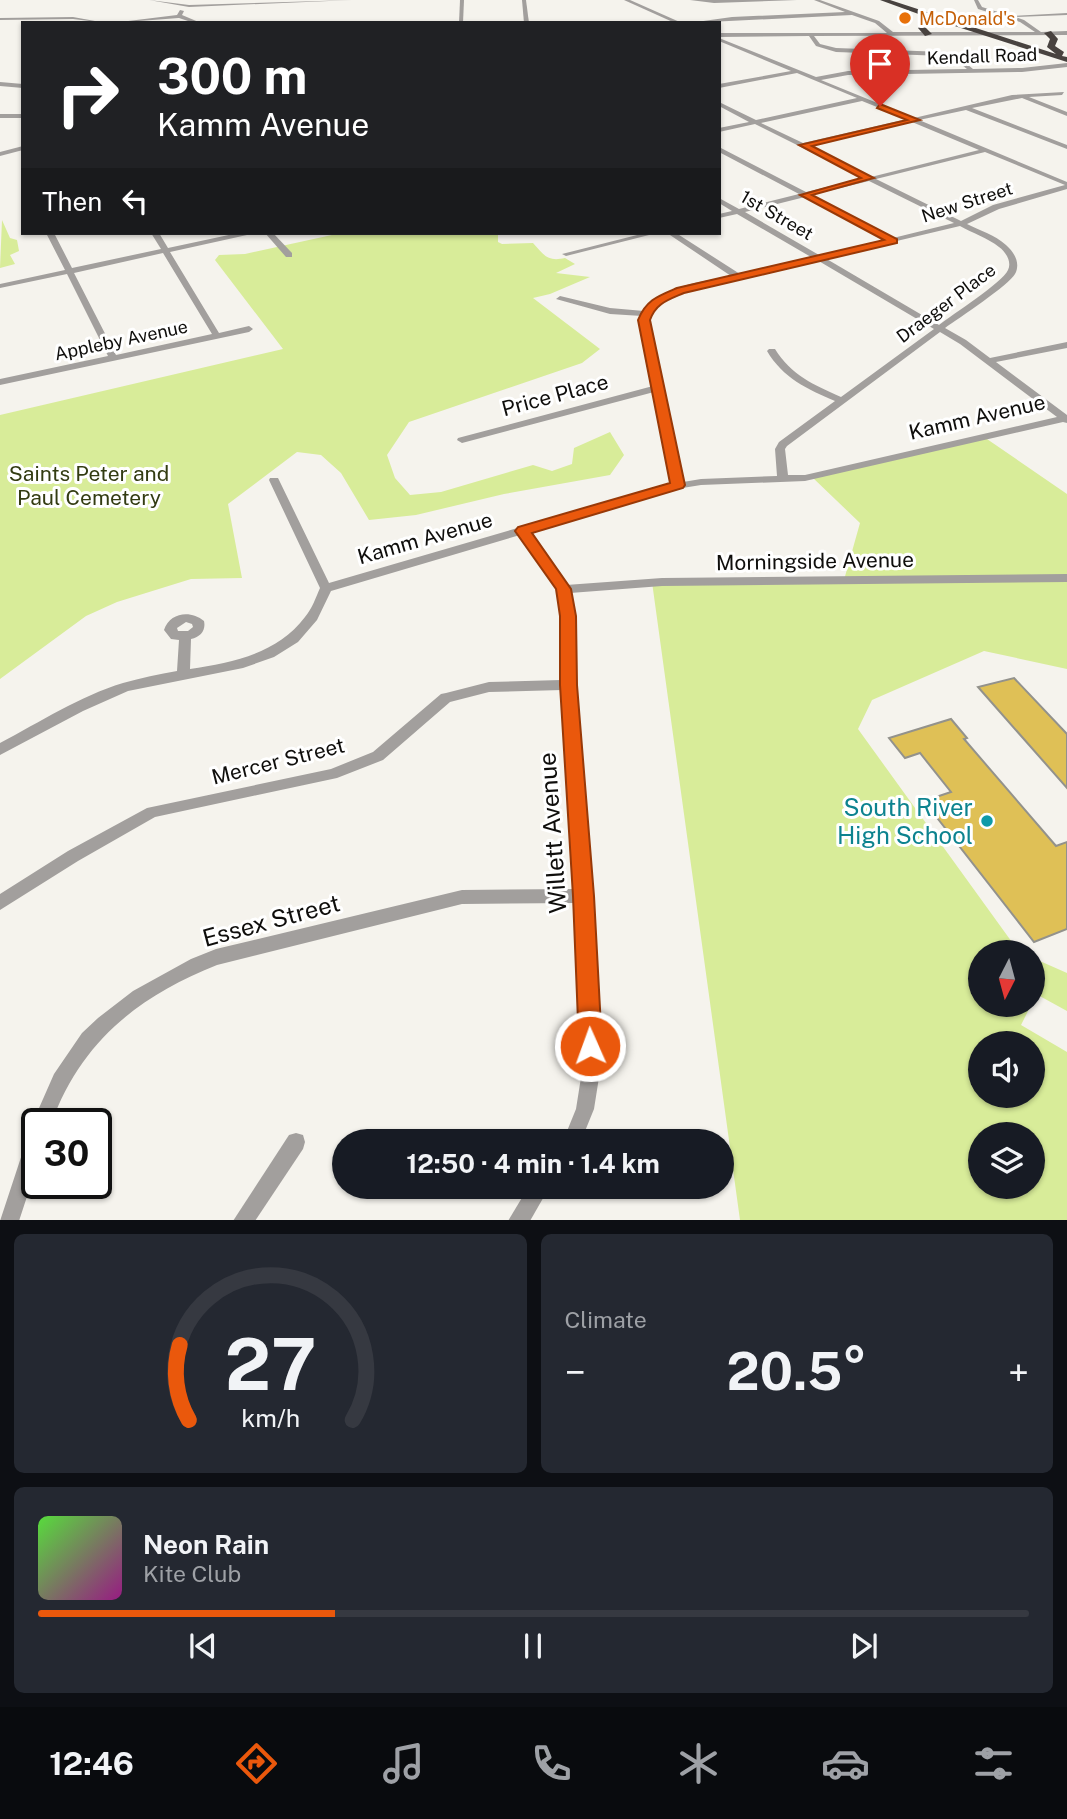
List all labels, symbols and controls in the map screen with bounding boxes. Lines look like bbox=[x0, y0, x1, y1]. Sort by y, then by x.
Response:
place label: McDonald's bbox=[919, 8, 1015, 29]
marker: McDonald's bbox=[897, 10, 913, 26]
pin bbox=[850, 34, 910, 106]
street label: Kendall Road bbox=[926, 44, 1038, 68]
icon: arrive bbox=[861, 45, 899, 83]
text: 300 m bbox=[157, 47, 307, 105]
icon: right bbox=[42, 49, 133, 140]
text: Kamm Avenue bbox=[157, 106, 369, 143]
street label: New Street bbox=[919, 177, 1015, 227]
icon: left bbox=[116, 182, 154, 220]
text: Then bbox=[42, 186, 102, 217]
street label: 1st Street bbox=[737, 186, 817, 244]
street label: Draeger Place bbox=[892, 259, 1000, 347]
street label: Appleby Avenue bbox=[52, 316, 190, 364]
street label: Price Place bbox=[499, 369, 611, 421]
street label: Kamm Avenue bbox=[906, 389, 1048, 445]
park label: Saints Peter and Paul Cemetery bbox=[9, 461, 169, 510]
street label: Kamm Avenue bbox=[355, 507, 495, 569]
street label: Morningside Avenue bbox=[716, 547, 914, 575]
street label: Mercer Street bbox=[209, 732, 347, 790]
street label: Willett Avenue bbox=[532, 752, 572, 914]
place label: South River High School bbox=[837, 793, 973, 849]
marker: South River High School bbox=[979, 813, 995, 829]
street label: Essex Street bbox=[199, 888, 343, 952]
north arrow bbox=[968, 940, 1045, 1017]
map controls bbox=[968, 940, 1045, 1199]
position arrow bbox=[553, 1009, 627, 1083]
button: sound bbox=[968, 1031, 1045, 1108]
speed limit sign: 30 bbox=[21, 1108, 112, 1199]
button: layers bbox=[968, 1122, 1045, 1199]
text: 12:50 · 4 min · 1.4 km bbox=[406, 1148, 660, 1179]
text: Climate bbox=[565, 1306, 647, 1333]
text: 27 bbox=[224, 1321, 316, 1406]
text: 20.5° bbox=[727, 1341, 867, 1402]
text: − bbox=[565, 1350, 586, 1395]
text: + bbox=[1008, 1350, 1029, 1395]
text: km/h bbox=[241, 1402, 300, 1432]
text: Neon Rain bbox=[143, 1529, 269, 1560]
text: Kite Club bbox=[143, 1560, 241, 1587]
icon: previous bbox=[184, 1627, 222, 1665]
icon: pause bbox=[514, 1627, 552, 1665]
icon: next bbox=[845, 1627, 883, 1665]
icon: directions bbox=[232, 1739, 281, 1788]
icon: music bbox=[379, 1739, 428, 1788]
icon: phone bbox=[527, 1739, 576, 1788]
icon: climate bbox=[674, 1739, 723, 1788]
icon: car bbox=[821, 1739, 870, 1788]
icon: filters bbox=[969, 1739, 1018, 1788]
text: 12:46 bbox=[49, 1745, 134, 1782]

